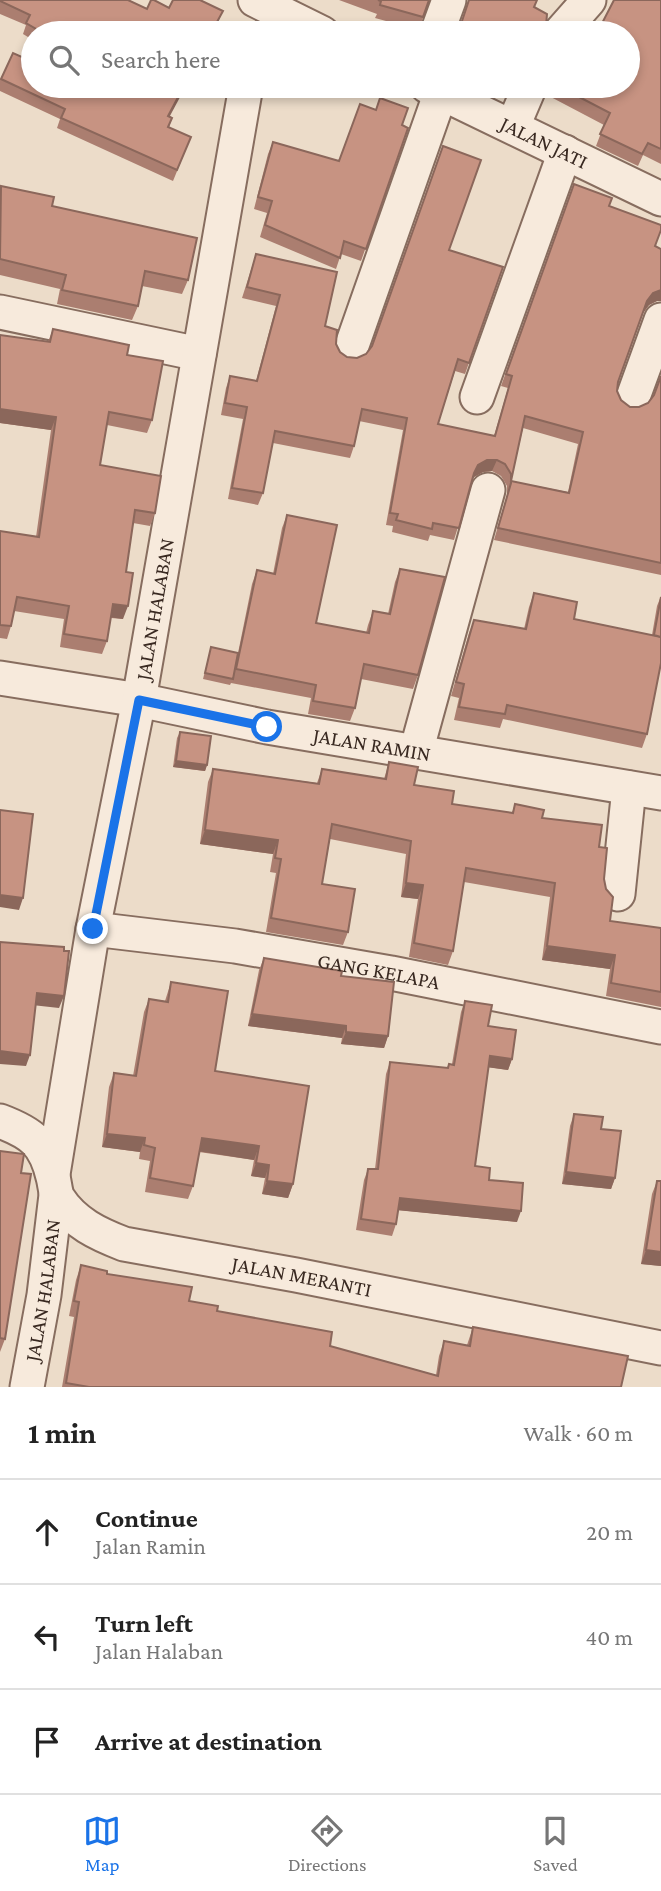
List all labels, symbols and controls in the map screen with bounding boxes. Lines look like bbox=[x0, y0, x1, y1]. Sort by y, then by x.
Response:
search box bbox=[21, 21, 640, 98]
icon: search bbox=[45, 41, 83, 79]
text: Search here bbox=[101, 45, 220, 74]
street label: JALAN JATI bbox=[495, 110, 591, 174]
street label: JALAN HALABAN bbox=[130, 536, 179, 684]
route start bbox=[251, 711, 282, 742]
street label: JALAN RAMIN bbox=[309, 723, 433, 766]
route end bbox=[77, 913, 108, 944]
street label: GANG KELAPA bbox=[316, 949, 442, 995]
street label: JALAN HALABAN bbox=[20, 1218, 65, 1365]
street label: JALAN MERANTI bbox=[228, 1251, 374, 1302]
text: 1 min bbox=[28, 1416, 96, 1449]
text: Walk · 60 m bbox=[524, 1420, 633, 1446]
text: Continue bbox=[95, 1504, 198, 1533]
icon: ahead bbox=[28, 1513, 66, 1551]
text: 20 m bbox=[586, 1519, 633, 1545]
text: Jalan Ramin bbox=[95, 1533, 206, 1559]
text: Turn left bbox=[95, 1609, 193, 1638]
icon: left bbox=[28, 1618, 66, 1656]
text: 40 m bbox=[585, 1624, 633, 1650]
text: Jalan Halaban bbox=[95, 1638, 223, 1664]
icon: arrive bbox=[28, 1723, 66, 1761]
text: Arrive at destination bbox=[95, 1727, 322, 1756]
tab: Map bbox=[83, 1812, 121, 1875]
tab: Directions bbox=[288, 1812, 367, 1875]
tab: Saved bbox=[533, 1812, 578, 1875]

